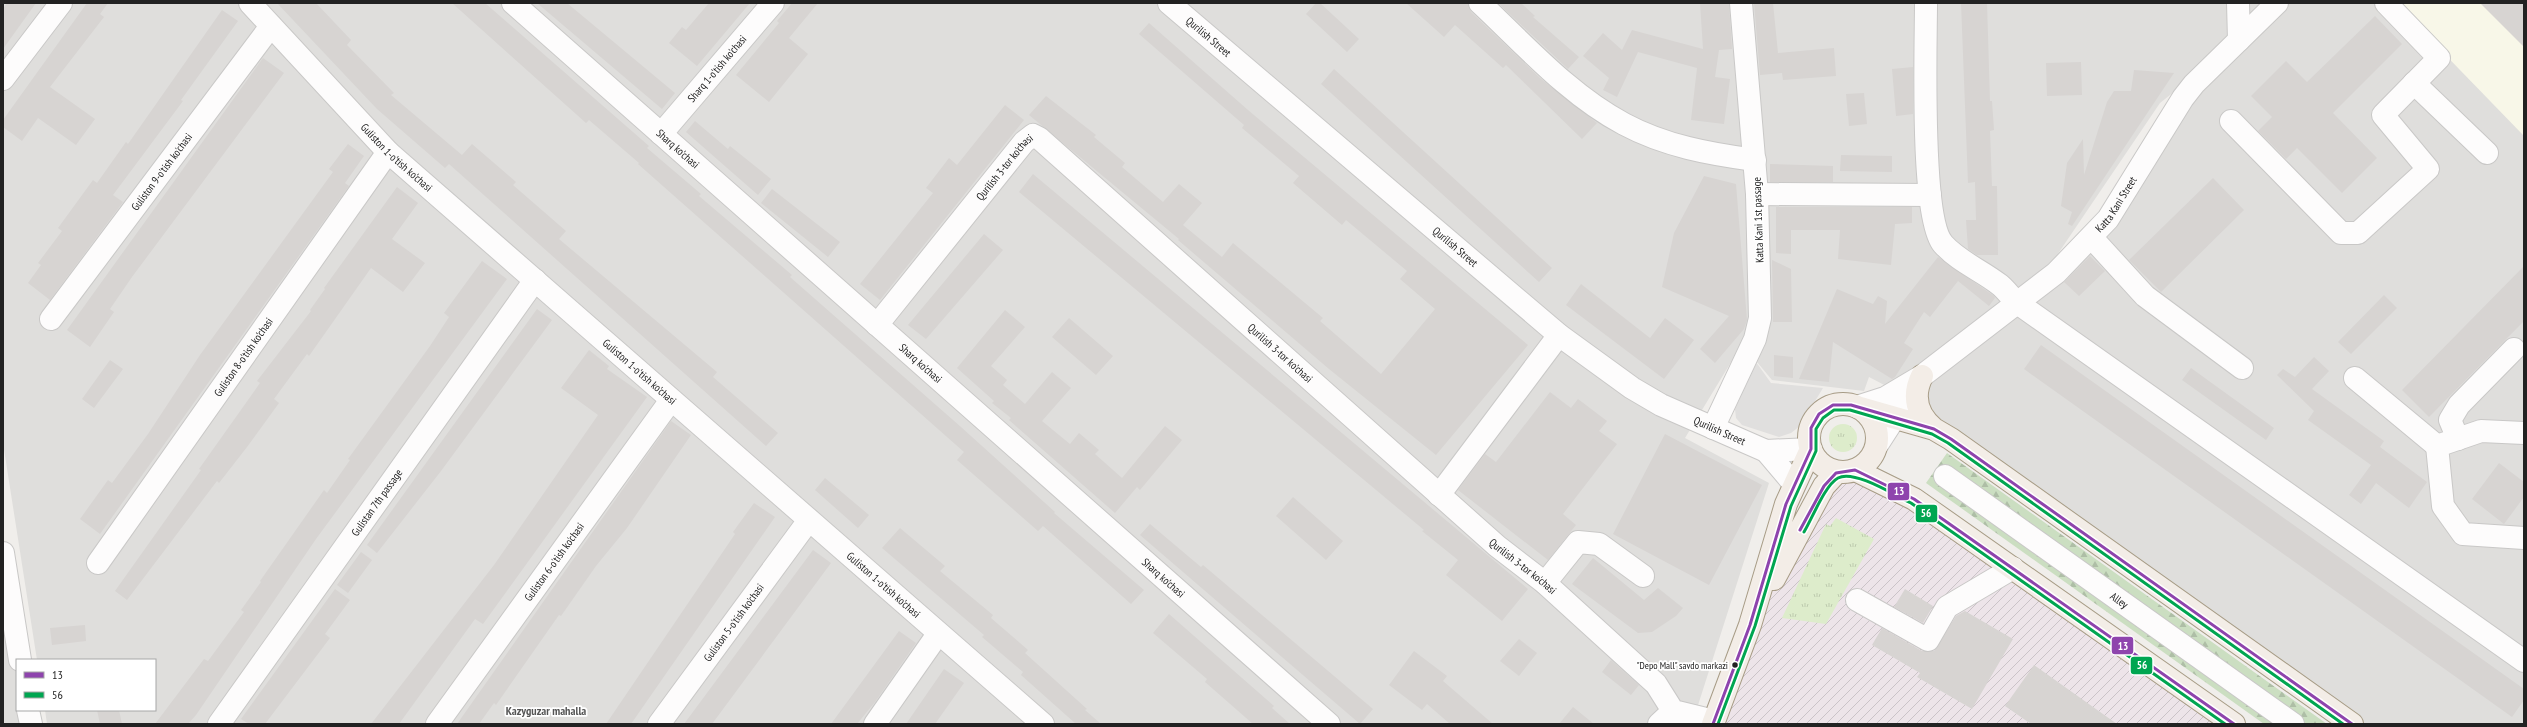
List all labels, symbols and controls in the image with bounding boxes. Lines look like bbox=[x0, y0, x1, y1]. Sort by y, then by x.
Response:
street label: Qurilish Street bbox=[1183, 14, 1234, 60]
street label: Sharq 1-o'tish ko'chasi bbox=[684, 32, 749, 105]
street label: Guliston 1-o'tish ko'chasi bbox=[358, 120, 435, 194]
street label: Sharq ko'chasi bbox=[653, 126, 702, 171]
street label: Guliston 9-o'tish ko'chasi bbox=[128, 130, 195, 213]
street label: Qurilish 3-tor ko'chasi bbox=[973, 131, 1036, 203]
street label: Katta Kani Street bbox=[2092, 174, 2140, 235]
street label: Katta Kani 1st passage bbox=[1749, 176, 1766, 263]
street label: Qurilish Street bbox=[1430, 224, 1481, 270]
street label: Guliston 8-o'tish ko'chasi bbox=[211, 315, 276, 399]
street label: Qurilish 3-tor ko'chasi bbox=[1245, 320, 1316, 385]
street label: Guliston 1-o'tish ko'chasi bbox=[600, 336, 679, 408]
street label: Sharq ko'chasi bbox=[896, 340, 945, 386]
street label: Qurilish Street bbox=[1692, 413, 1748, 448]
street label: Gulistan 7th passage bbox=[348, 466, 406, 539]
line badge: 13 bbox=[1887, 482, 1910, 501]
text: 13 bbox=[1894, 484, 1904, 498]
line badge: 56 bbox=[1915, 504, 1938, 523]
text: 56 bbox=[1921, 506, 1931, 520]
street label: Guliston 6-o'tish ko'chasi bbox=[521, 520, 587, 604]
street label: Qurilish 3-tor ko'chasi bbox=[1486, 535, 1560, 597]
street label: Guliston 1-o'tish ko'chasi bbox=[844, 549, 923, 621]
street label: Sharq ko'chasi bbox=[1139, 555, 1188, 600]
street label: Guliston 5-o'tish ko'chasi bbox=[700, 581, 767, 664]
street label: Alley bbox=[2108, 589, 2132, 612]
line badge: 13 bbox=[2111, 636, 2134, 655]
text: 13 bbox=[2118, 639, 2128, 653]
line badge: 56 bbox=[2130, 656, 2153, 675]
text: 56 bbox=[2137, 658, 2147, 672]
legend bbox=[16, 659, 156, 711]
place label: "Depo Mall" savdo markazi bbox=[1637, 659, 1728, 672]
marker: "Depo Mall" savdo markazi bbox=[1730, 660, 1740, 670]
text: 13 bbox=[52, 667, 63, 682]
text: 56 bbox=[52, 687, 63, 702]
district label: Kazyguzar mahalla bbox=[506, 703, 586, 718]

